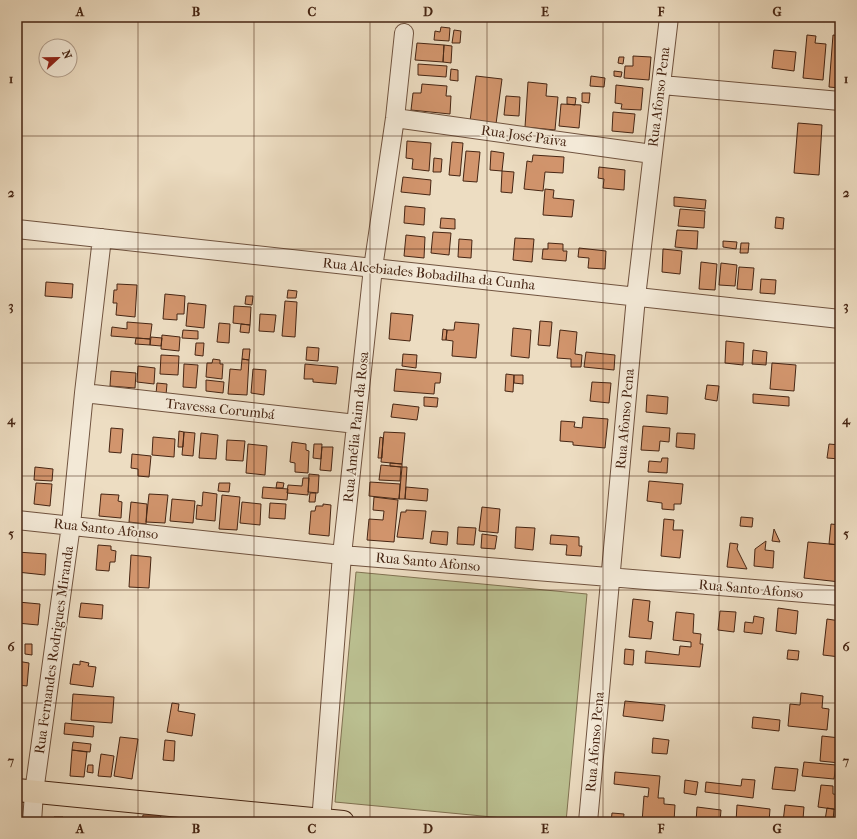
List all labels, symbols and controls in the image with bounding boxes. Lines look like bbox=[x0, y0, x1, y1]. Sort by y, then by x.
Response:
text: A bbox=[75, 4, 85, 19]
text: B bbox=[192, 4, 201, 19]
text: C bbox=[308, 4, 317, 19]
text: D bbox=[423, 4, 433, 19]
text: E bbox=[541, 4, 549, 19]
text: F bbox=[657, 4, 665, 19]
text: G bbox=[772, 4, 782, 19]
north arrow bbox=[38, 38, 78, 78]
street label: Rua Afonso Pena bbox=[644, 45, 674, 148]
text: N bbox=[59, 48, 75, 61]
text: 1 bbox=[9, 71, 14, 86]
text: 1 bbox=[844, 71, 849, 86]
street label: Rua José Paiva bbox=[480, 122, 569, 151]
text: 2 bbox=[8, 185, 15, 200]
text: 2 bbox=[843, 185, 850, 200]
street label: Rua Alcebiades Bobadilha da Cunha bbox=[322, 254, 537, 294]
text: 3 bbox=[8, 298, 14, 314]
text: 3 bbox=[843, 298, 849, 314]
street label: Rua Amélia Paim da Rosa bbox=[340, 350, 372, 503]
street label: Rua Afonso Pena bbox=[612, 368, 638, 470]
street label: Travessa Corumbá bbox=[164, 395, 276, 423]
text: 4 bbox=[6, 412, 16, 428]
text: 4 bbox=[841, 412, 851, 428]
street label: Rua Santo Afonso bbox=[53, 515, 159, 543]
text: 5 bbox=[8, 526, 14, 541]
text: 5 bbox=[843, 526, 849, 541]
street label: Rua Fernandes Rodrigues Miranda bbox=[31, 544, 77, 755]
street label: Rua Santo Afonso bbox=[375, 549, 481, 575]
street label: Rua Santo Afonso bbox=[698, 576, 804, 602]
text: 6 bbox=[7, 639, 15, 654]
text: 6 bbox=[842, 639, 850, 654]
street label: Rua Afonso Pena bbox=[582, 691, 608, 793]
text: 7 bbox=[7, 753, 15, 768]
text: 7 bbox=[842, 753, 850, 768]
text: A bbox=[75, 821, 85, 836]
text: B bbox=[192, 821, 201, 836]
text: C bbox=[308, 821, 317, 836]
text: D bbox=[423, 821, 433, 836]
text: E bbox=[541, 821, 549, 836]
text: F bbox=[657, 821, 665, 836]
text: G bbox=[772, 821, 782, 836]

